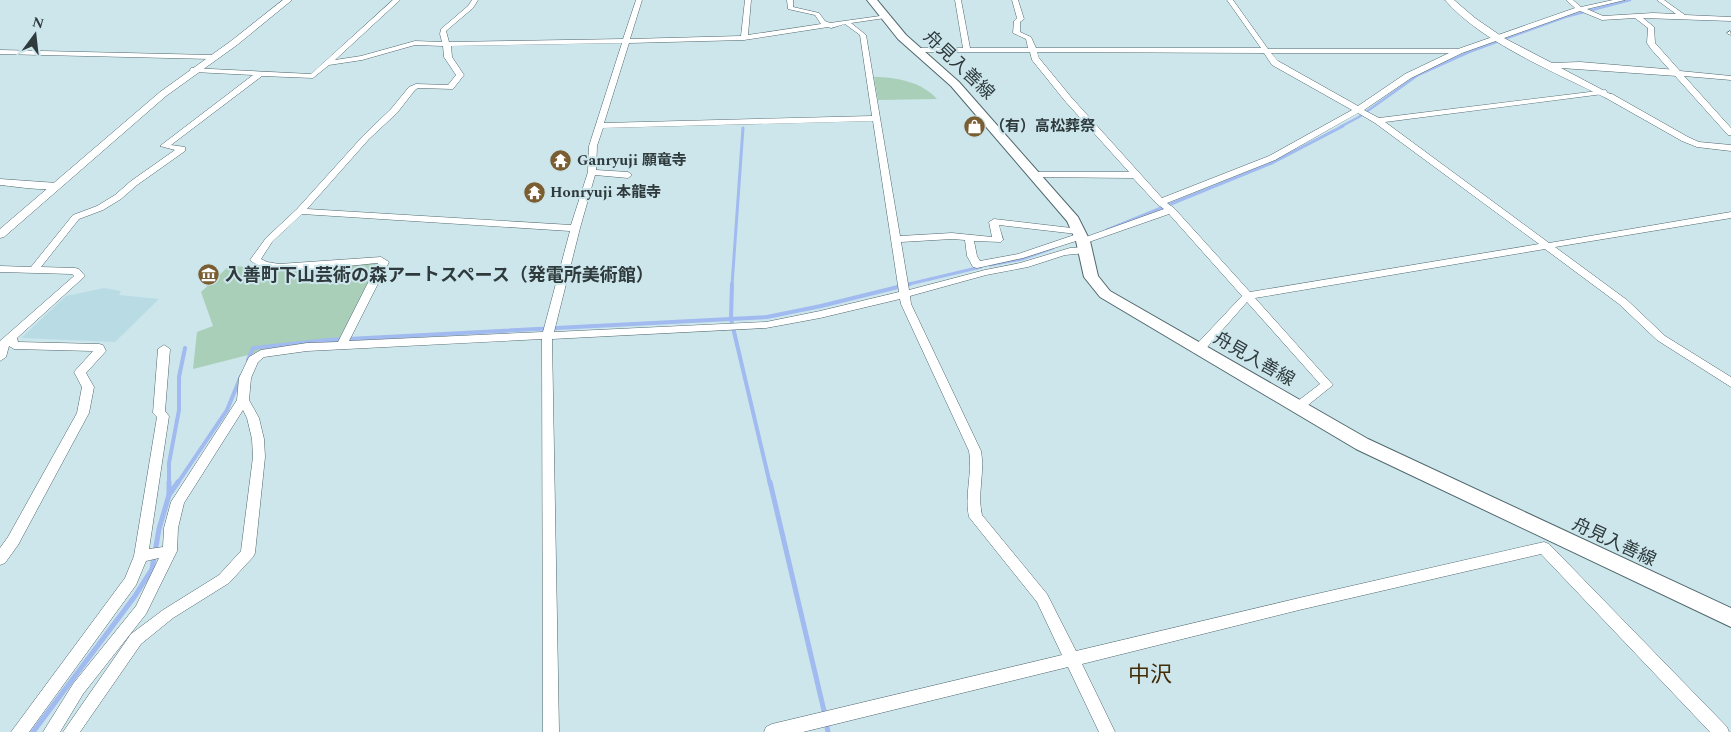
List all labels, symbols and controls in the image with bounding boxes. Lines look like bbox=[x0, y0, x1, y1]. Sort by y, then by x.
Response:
north arrow bbox=[10, 10, 60, 60]
text: N bbox=[30, 11, 46, 35]
street label: 舟見入善線 bbox=[917, 24, 1001, 106]
shop icon: （有）高松葬祭 bbox=[962, 114, 986, 138]
place label: （有）高松葬祭 bbox=[990, 115, 1095, 138]
temple icon: Ganryuji 願竜寺 bbox=[549, 148, 573, 172]
place label: Ganryuji 願竜寺 bbox=[577, 149, 687, 172]
temple icon: Honryuji 本龍寺 bbox=[522, 180, 546, 204]
place label: Honryuji 本龍寺 bbox=[550, 181, 661, 204]
place label: 入善町下山芸術の森アートスペース（発電所美術館） bbox=[225, 262, 654, 289]
museum icon: 入善町下山芸術の森アートスペース（発電所美術館） bbox=[197, 263, 221, 287]
street label: 舟見入善線 bbox=[1208, 325, 1300, 393]
street label: 舟見入善線 bbox=[1568, 511, 1660, 573]
district label: 中沢 bbox=[1128, 659, 1172, 692]

